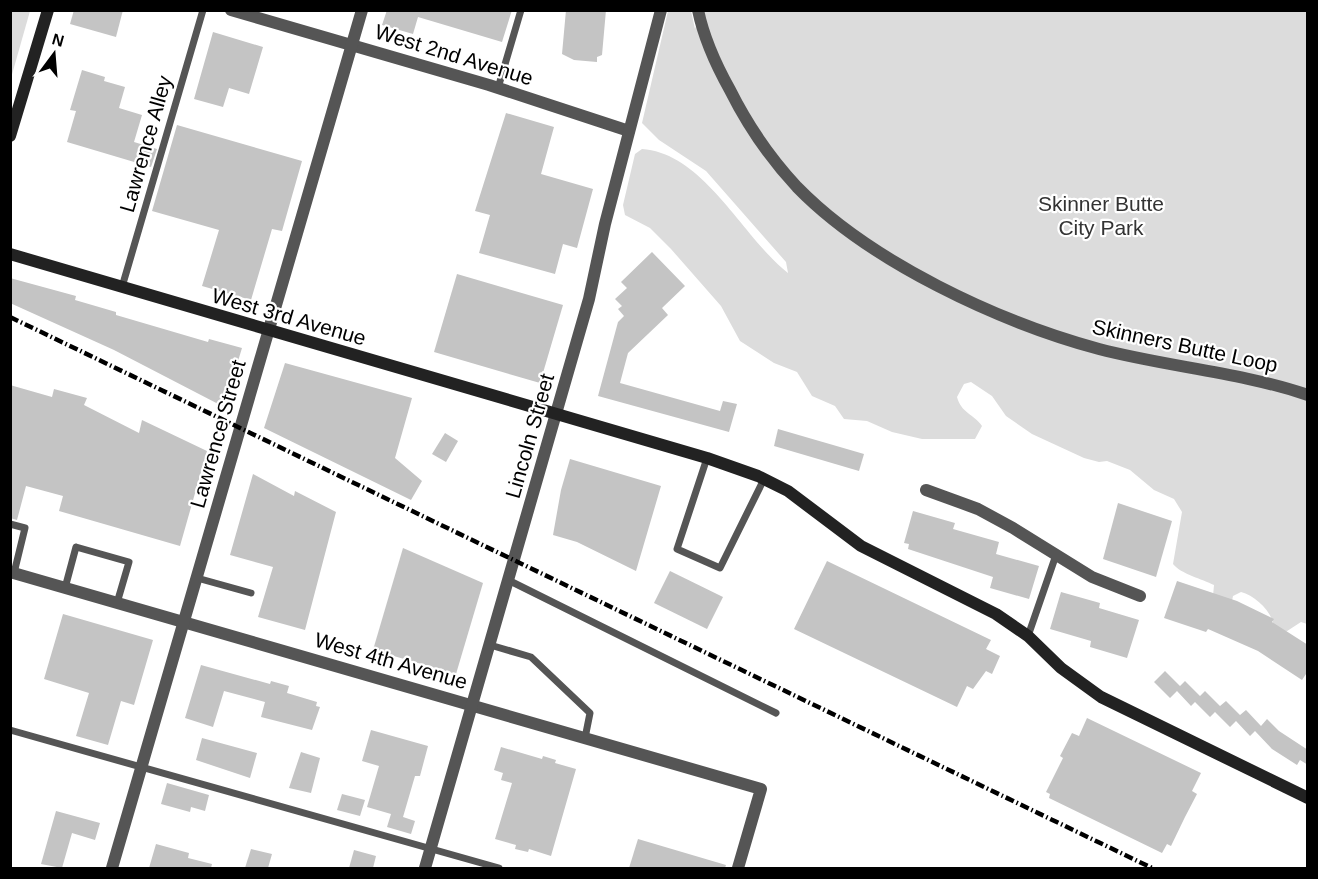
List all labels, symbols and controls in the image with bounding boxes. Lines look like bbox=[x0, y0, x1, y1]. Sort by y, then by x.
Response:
street label: West 2nd Avenue bbox=[372, 20, 536, 89]
north arrow bbox=[24, 24, 84, 84]
text: N bbox=[50, 30, 66, 50]
street label: Lawrence Alley bbox=[115, 72, 176, 215]
park label: Skinner Butte City Park bbox=[1038, 192, 1164, 239]
street label: West 3rd Avenue bbox=[209, 284, 369, 350]
street label: Skinners Butte Loop bbox=[1090, 315, 1280, 376]
street label: Lawrence Street bbox=[185, 357, 250, 511]
street label: Lincoln Street bbox=[501, 371, 558, 501]
street label: West 4th Avenue bbox=[312, 628, 470, 693]

